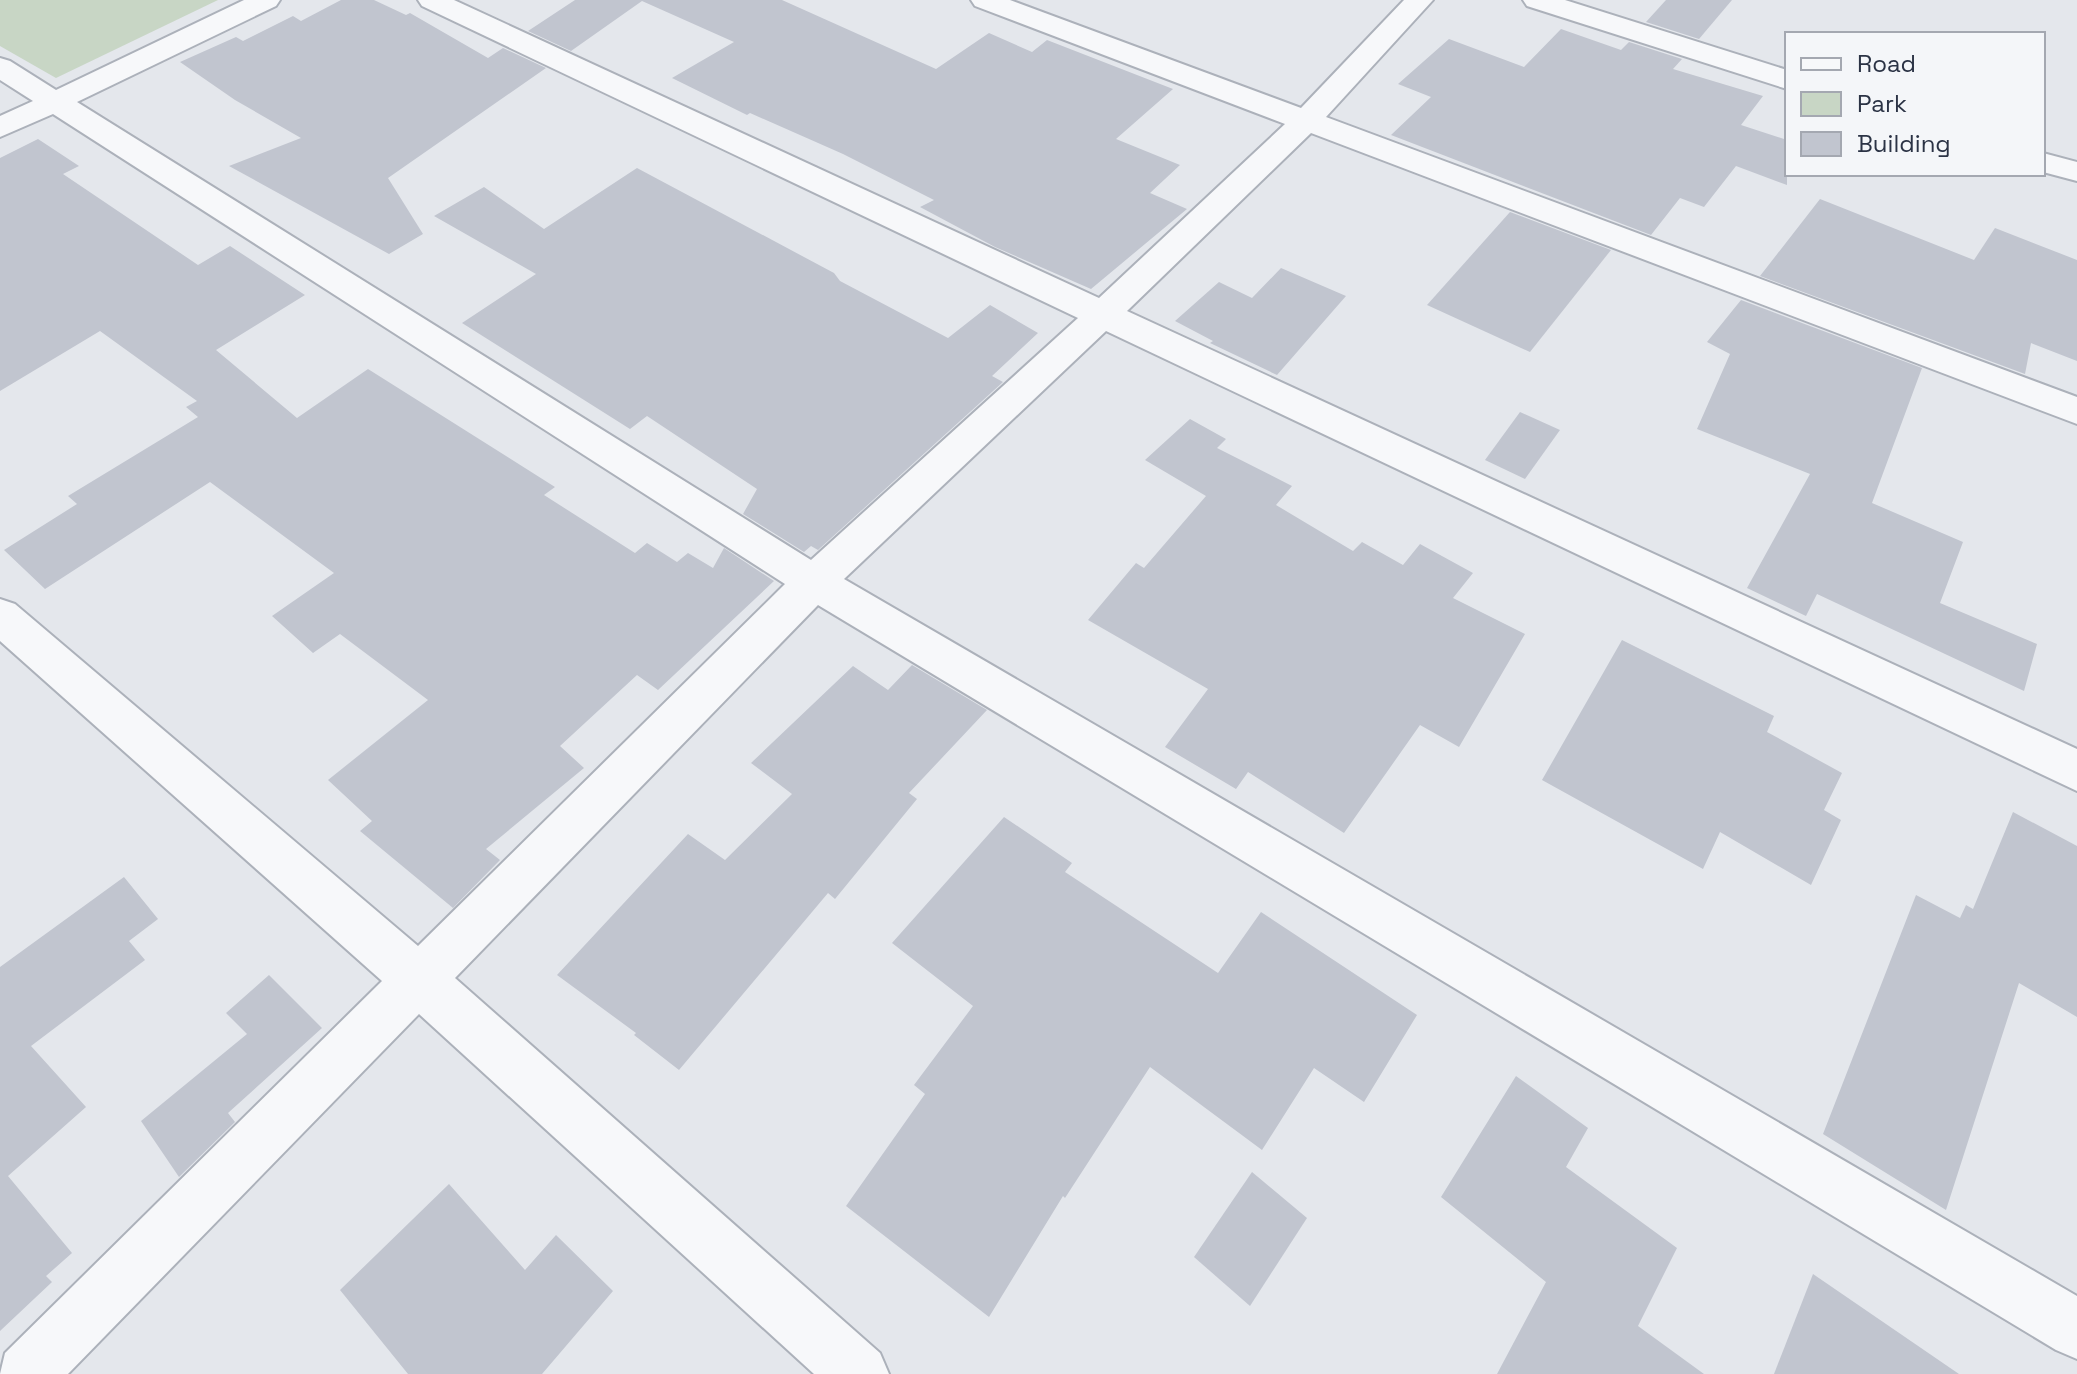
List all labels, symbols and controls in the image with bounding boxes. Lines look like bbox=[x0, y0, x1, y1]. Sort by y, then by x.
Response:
legend bbox=[1785, 32, 2045, 176]
text: Road bbox=[1857, 48, 1916, 79]
text: Park bbox=[1857, 88, 1907, 119]
text: Building bbox=[1857, 128, 1951, 159]

